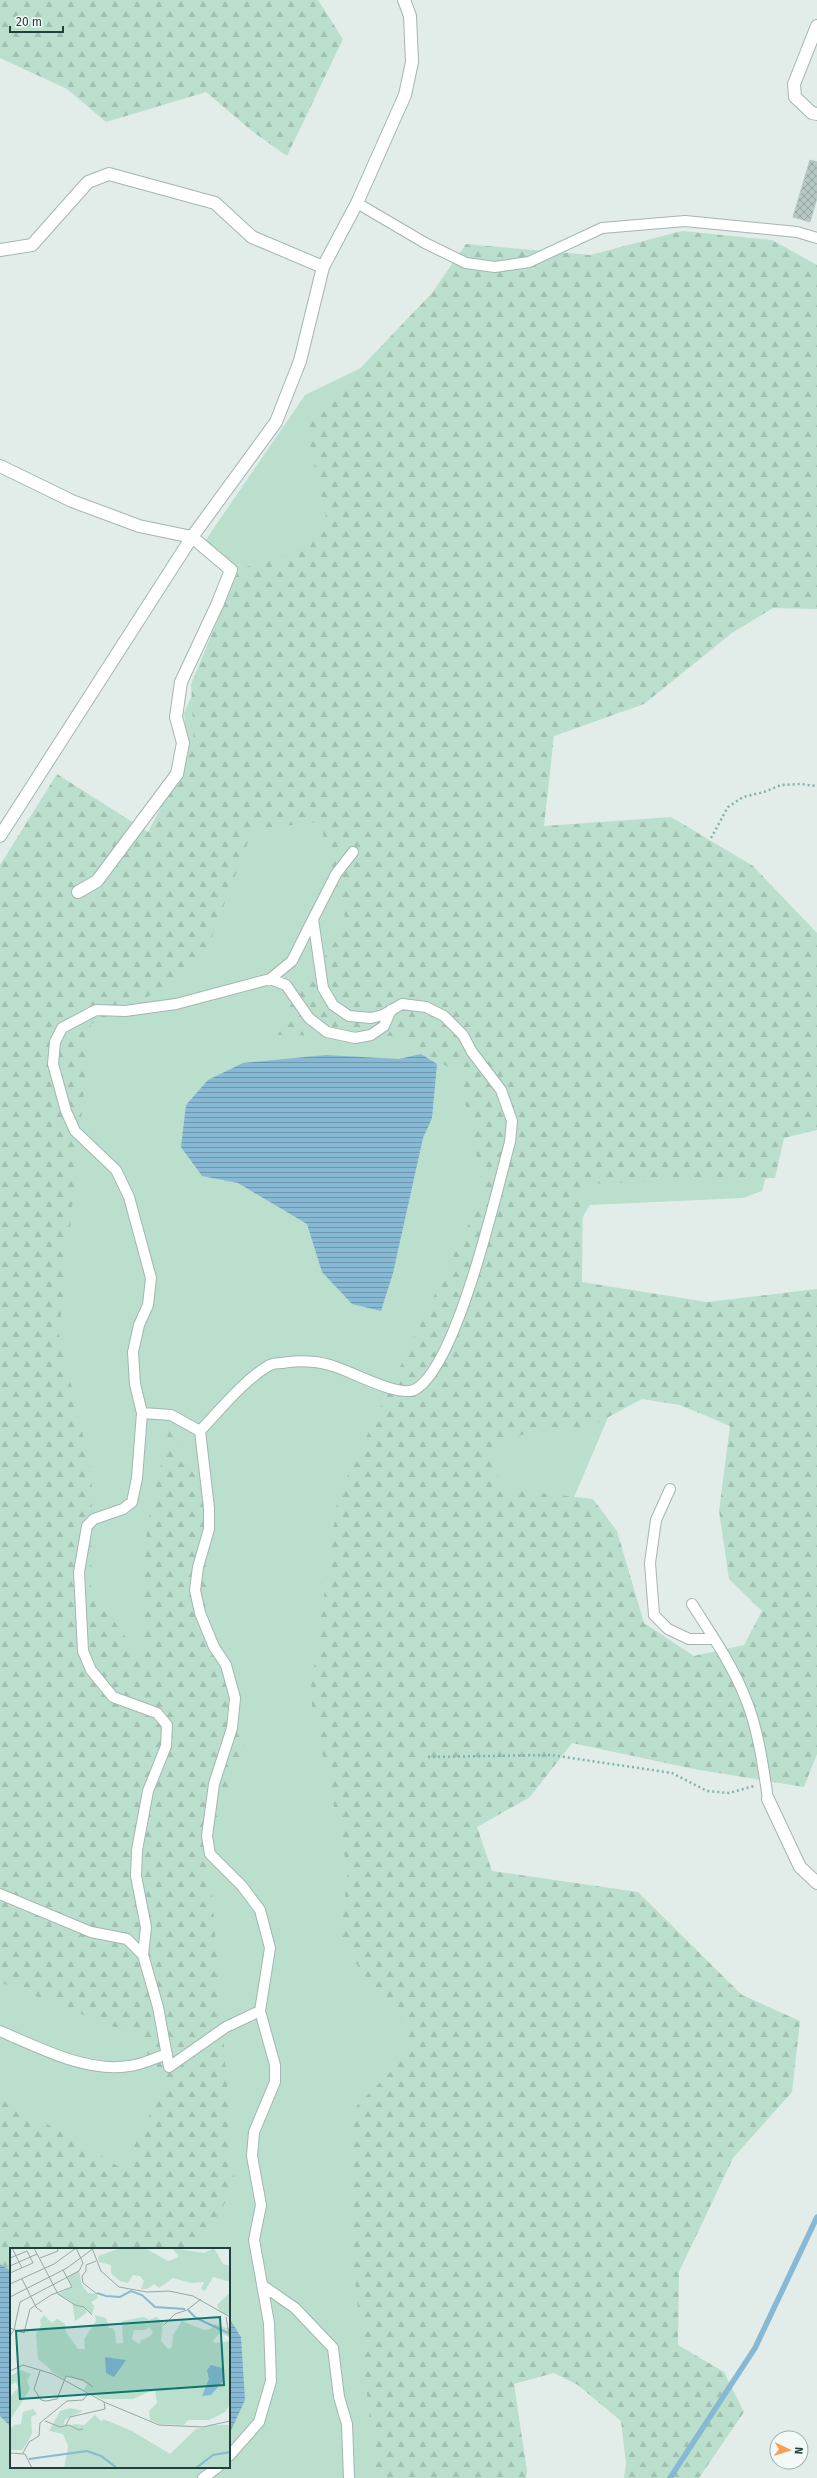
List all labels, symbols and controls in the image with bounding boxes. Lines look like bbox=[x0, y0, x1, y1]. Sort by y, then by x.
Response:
scale bar bbox=[10, 8, 63, 34]
text: 20 m bbox=[16, 15, 42, 29]
inset map bbox=[10, 2248, 230, 2468]
north arrow bbox=[769, 2430, 809, 2470]
text: N bbox=[792, 2447, 805, 2455]

